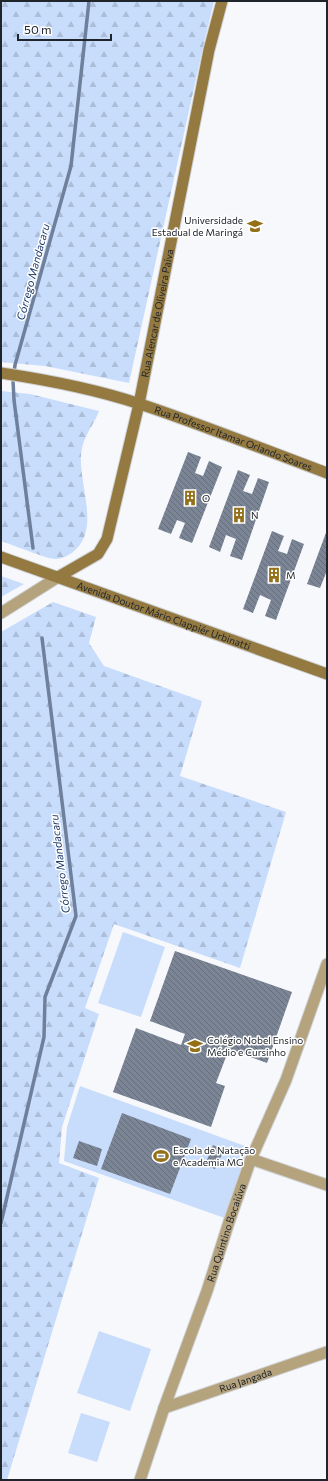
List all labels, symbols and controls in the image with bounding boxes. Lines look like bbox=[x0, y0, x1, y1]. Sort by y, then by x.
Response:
scale bar bbox=[18, 16, 111, 42]
text: 50 m bbox=[24, 22, 52, 36]
place label: Universidade Estadual de Maringá bbox=[152, 214, 243, 238]
school or university icon: Universidade Estadual de Maringá bbox=[246, 217, 264, 235]
water label: Córrego Mandacaru bbox=[13, 222, 52, 322]
street label: Rua Alencar de Oliveira Paiva bbox=[138, 248, 176, 378]
street label: Rua Professor Itamar Orlando Soares bbox=[153, 403, 314, 473]
building icon: O bbox=[181, 489, 199, 507]
place label: O bbox=[202, 492, 210, 504]
building icon: N bbox=[230, 506, 248, 524]
place label: N bbox=[251, 509, 259, 521]
building icon: M bbox=[265, 566, 283, 584]
place label: M bbox=[286, 569, 296, 581]
street label: Avenida Doutor Mário Clappiér Urbinatti bbox=[75, 579, 252, 652]
water label: Córrego Mandacaru bbox=[47, 814, 72, 914]
place label: Colégio Nobel Ensino Médio e Cursinho bbox=[207, 1034, 303, 1058]
school or university icon: Colégio Nobel Ensino Médio e Cursinho bbox=[186, 1037, 204, 1055]
place label: Escola de Natação e Academia MG bbox=[173, 1144, 255, 1168]
sports icon: Escola de Natação e Academia MG bbox=[152, 1147, 170, 1165]
street label: Rua Quintino Bocaiúva bbox=[204, 1182, 248, 1283]
street label: Rua Jangada bbox=[217, 1365, 273, 1395]

